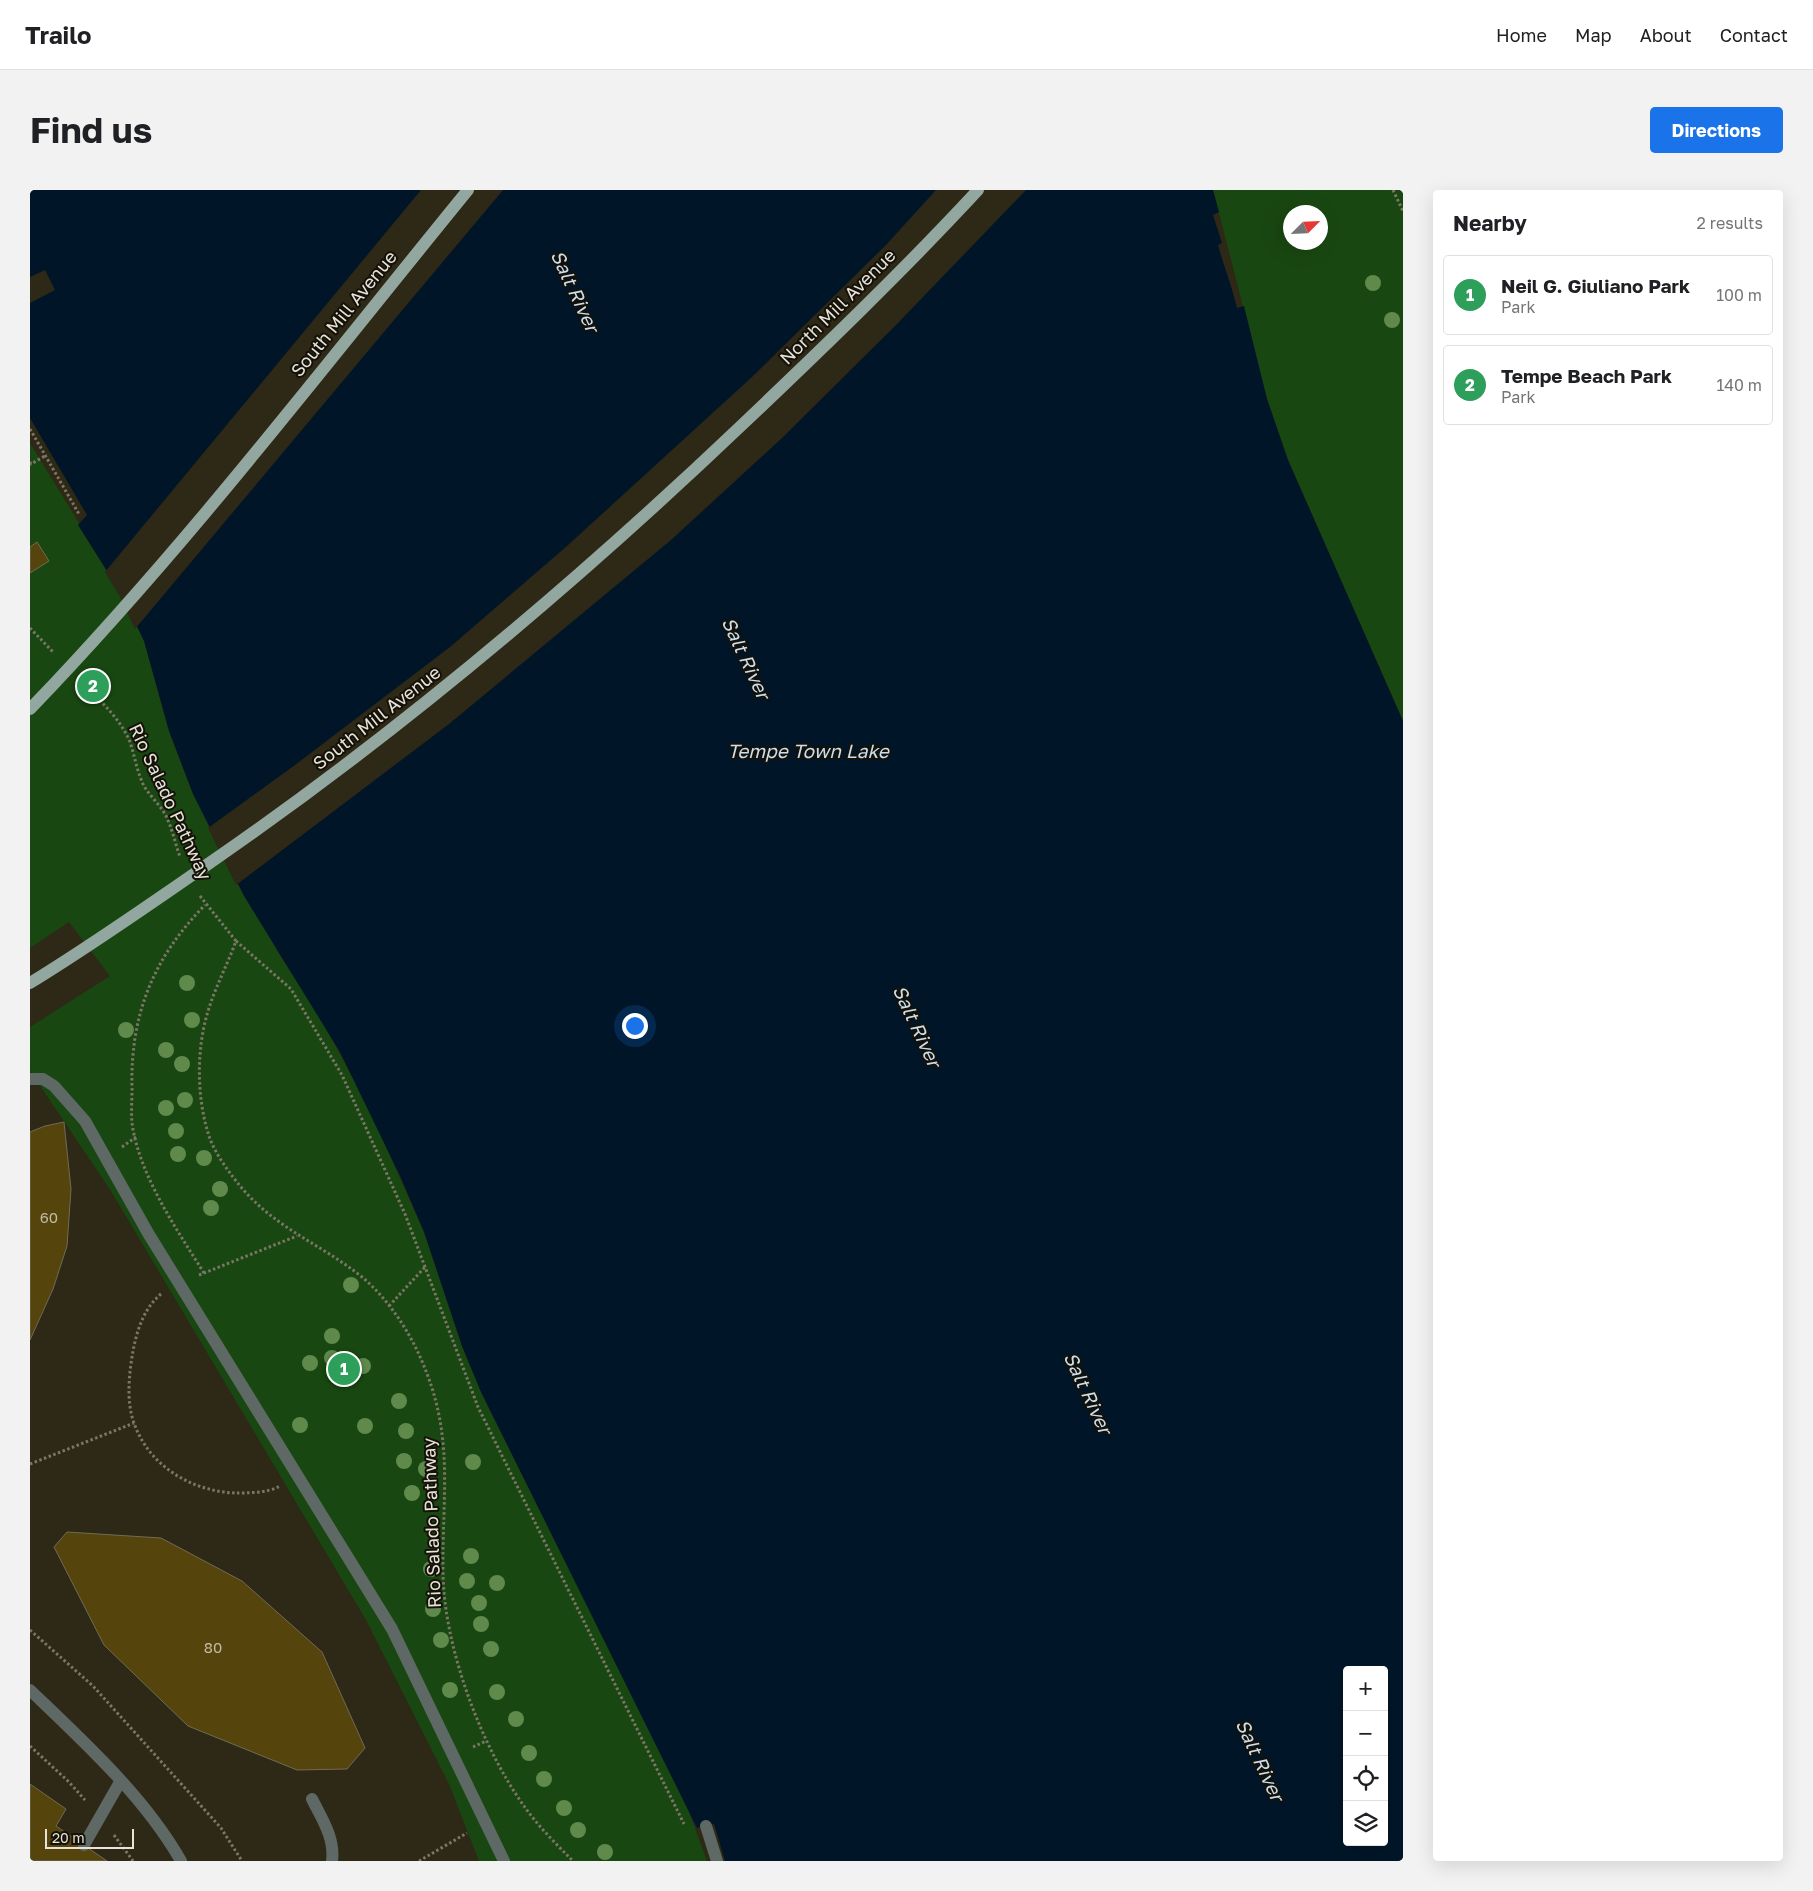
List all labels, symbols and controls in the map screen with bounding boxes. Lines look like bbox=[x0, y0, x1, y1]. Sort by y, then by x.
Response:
text: Trailo bbox=[25, 20, 91, 49]
text: Home bbox=[1496, 24, 1547, 46]
text: Map bbox=[1575, 24, 1612, 46]
text: About bbox=[1640, 24, 1692, 46]
text: Contact bbox=[1720, 24, 1788, 46]
button: Directions bbox=[1650, 107, 1783, 153]
text: Find us bbox=[30, 109, 152, 151]
north arrow bbox=[1283, 205, 1328, 250]
text: Nearby bbox=[1453, 210, 1527, 236]
text: 2 results bbox=[1697, 213, 1763, 233]
street label: North Mill Avenue bbox=[775, 244, 900, 369]
street label: South Mill Avenue bbox=[286, 246, 401, 381]
water label: Salt River bbox=[547, 246, 605, 338]
text: Neil G. Giuliano Park bbox=[1501, 274, 1690, 297]
text: 1 bbox=[1466, 285, 1474, 305]
text: 100 m bbox=[1716, 285, 1762, 305]
text: Park bbox=[1501, 297, 1536, 317]
text: Tempe Beach Park bbox=[1501, 364, 1672, 387]
text: 2 bbox=[1465, 375, 1475, 395]
text: 140 m bbox=[1716, 375, 1762, 395]
text: Park bbox=[1501, 387, 1536, 407]
water label: Salt River bbox=[718, 613, 776, 705]
street label: South Mill Avenue bbox=[308, 661, 445, 774]
pin: 2 bbox=[77, 667, 109, 705]
street label: Rio Salado Pathway bbox=[125, 720, 217, 883]
water label: Tempe Town Lake bbox=[727, 739, 891, 762]
water label: Salt River bbox=[889, 981, 947, 1073]
your location bbox=[622, 1013, 648, 1039]
house number: 60 bbox=[40, 1208, 58, 1226]
water label: Salt River bbox=[1060, 1348, 1118, 1440]
pin: 1 bbox=[328, 1350, 360, 1388]
street label: Rio Salado Pathway bbox=[417, 1438, 445, 1608]
house number: 80 bbox=[204, 1638, 222, 1656]
map controls bbox=[1343, 1666, 1388, 1846]
button: + bbox=[1343, 1666, 1388, 1711]
button: − bbox=[1343, 1711, 1388, 1756]
water label: Salt River bbox=[1232, 1715, 1290, 1807]
button: locate bbox=[1343, 1756, 1388, 1801]
button: layers bbox=[1343, 1801, 1388, 1846]
scale bar bbox=[45, 1826, 134, 1849]
text: 20 m bbox=[52, 1829, 85, 1846]

